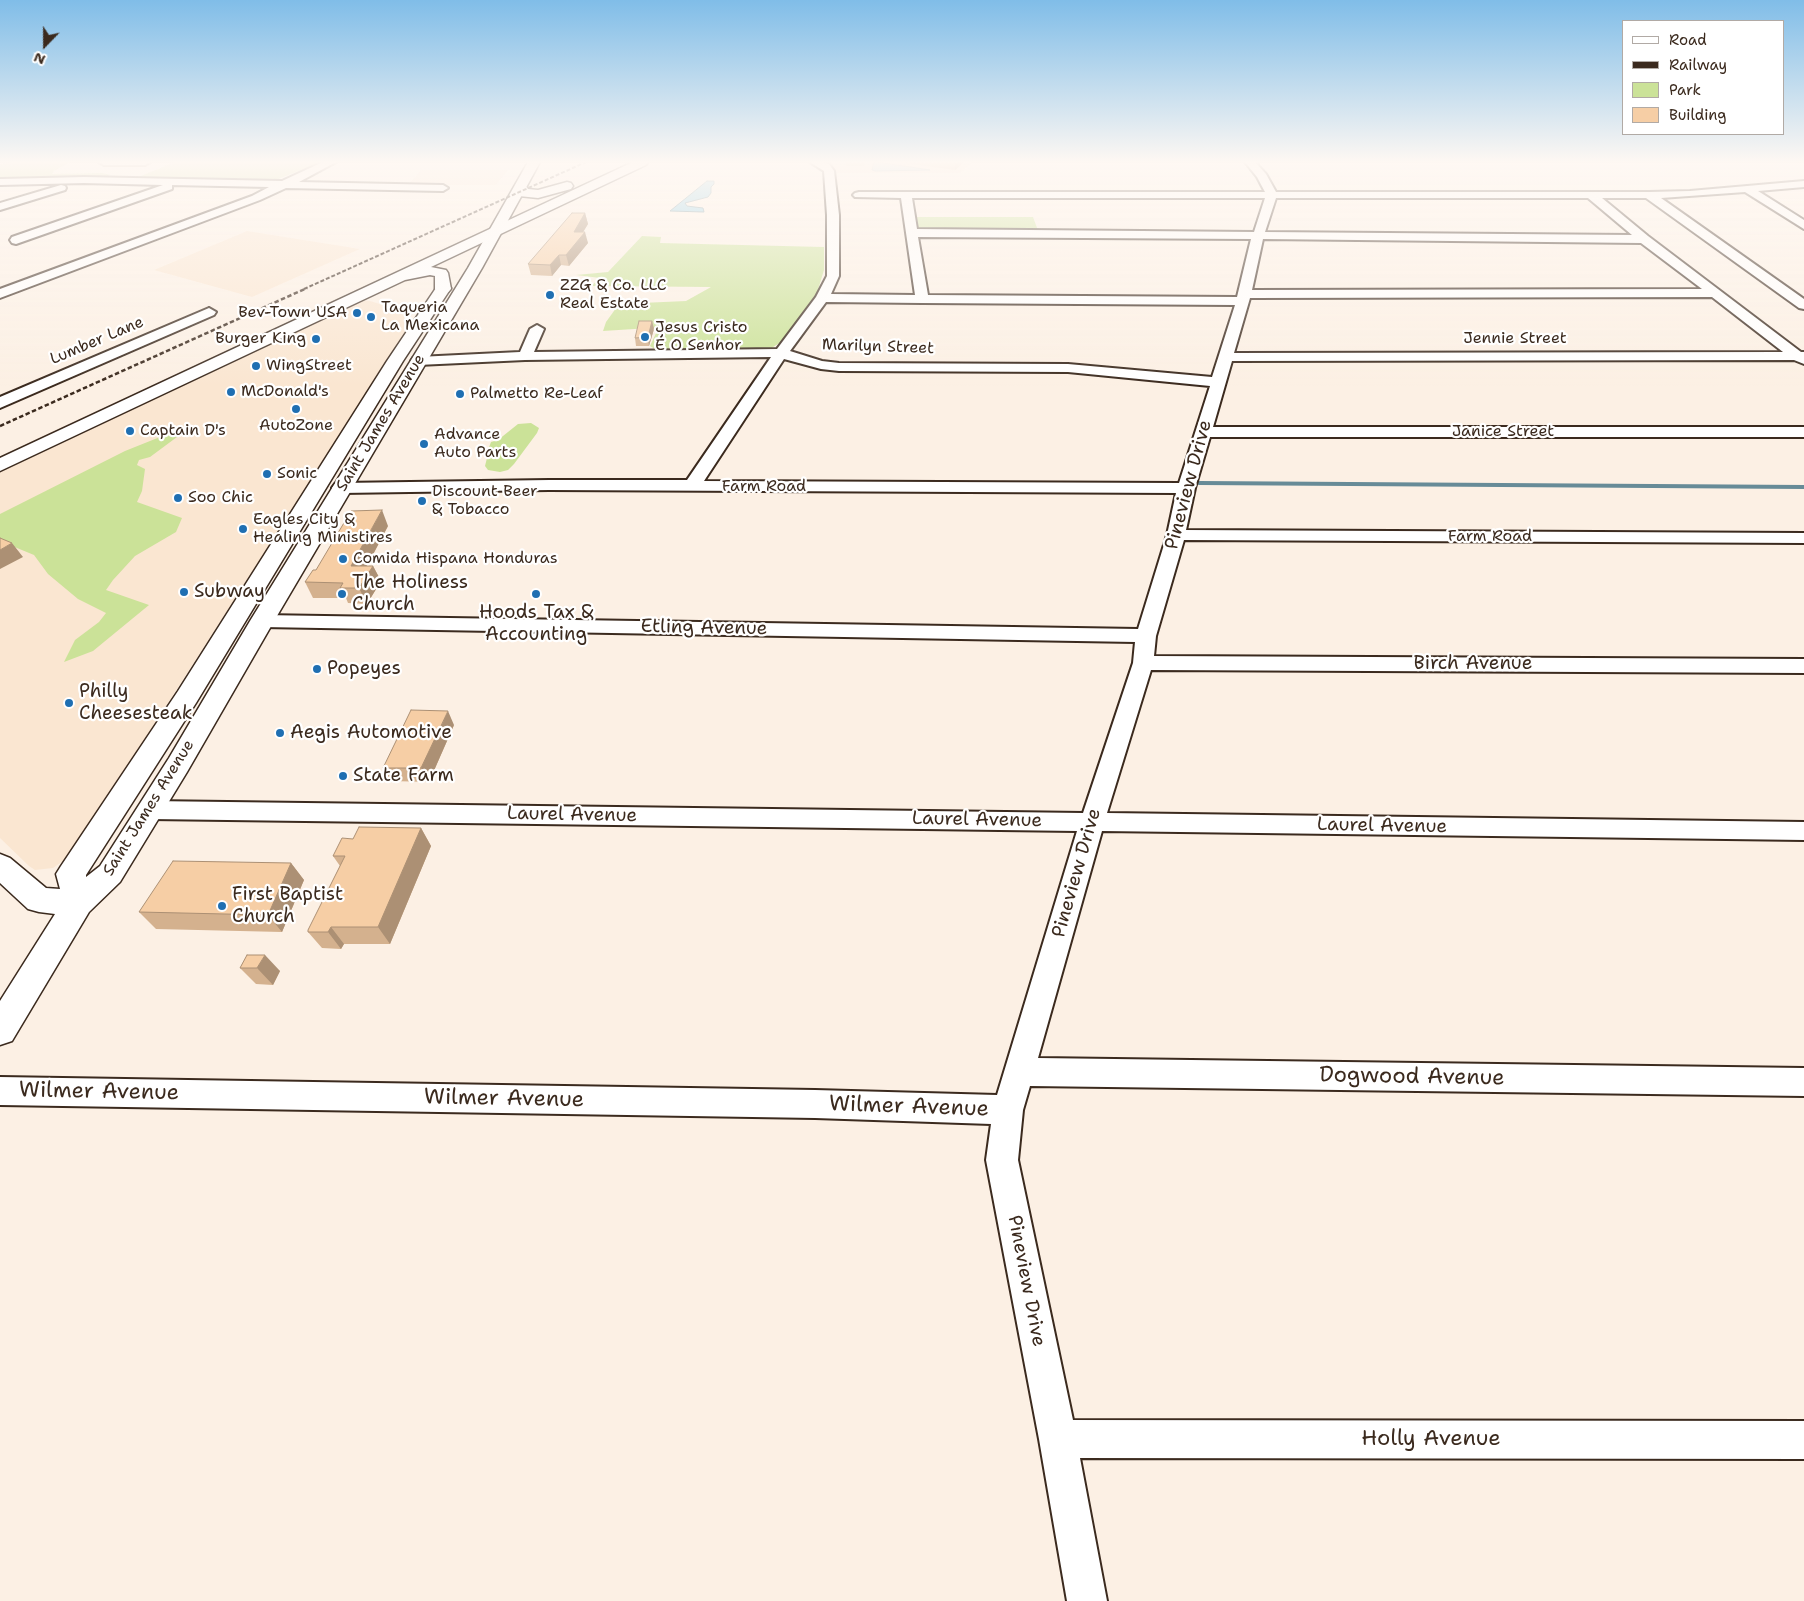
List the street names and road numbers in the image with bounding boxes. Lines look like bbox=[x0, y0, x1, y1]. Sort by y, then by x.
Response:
street label: Lumber Lane bbox=[47, 313, 147, 369]
street label: Jennie Street bbox=[1463, 329, 1567, 349]
street label: Marilyn Street bbox=[822, 335, 934, 359]
street label: Saint James Avenue bbox=[332, 351, 430, 495]
street label: Pineview Drive bbox=[1161, 418, 1217, 552]
street label: Janice Street bbox=[1452, 422, 1554, 442]
street label: Farm Road bbox=[722, 477, 806, 497]
street label: Farm Road bbox=[1448, 527, 1532, 547]
street label: Etling Avenue bbox=[640, 615, 768, 641]
street label: Birch Avenue bbox=[1414, 653, 1532, 675]
street label: Saint James Avenue bbox=[99, 736, 199, 880]
street label: Laurel Avenue bbox=[507, 802, 637, 828]
street label: Pineview Drive bbox=[1048, 806, 1106, 940]
street label: Laurel Avenue bbox=[912, 807, 1042, 833]
street label: Laurel Avenue bbox=[1317, 813, 1447, 839]
street label: Dogwood Avenue bbox=[1319, 1062, 1505, 1092]
street label: Wilmer Avenue bbox=[19, 1077, 179, 1107]
street label: Wilmer Avenue bbox=[424, 1084, 584, 1114]
street label: Wilmer Avenue bbox=[829, 1091, 989, 1123]
street label: Pineview Drive bbox=[1002, 1213, 1050, 1349]
street label: Holly Avenue bbox=[1361, 1426, 1501, 1452]

